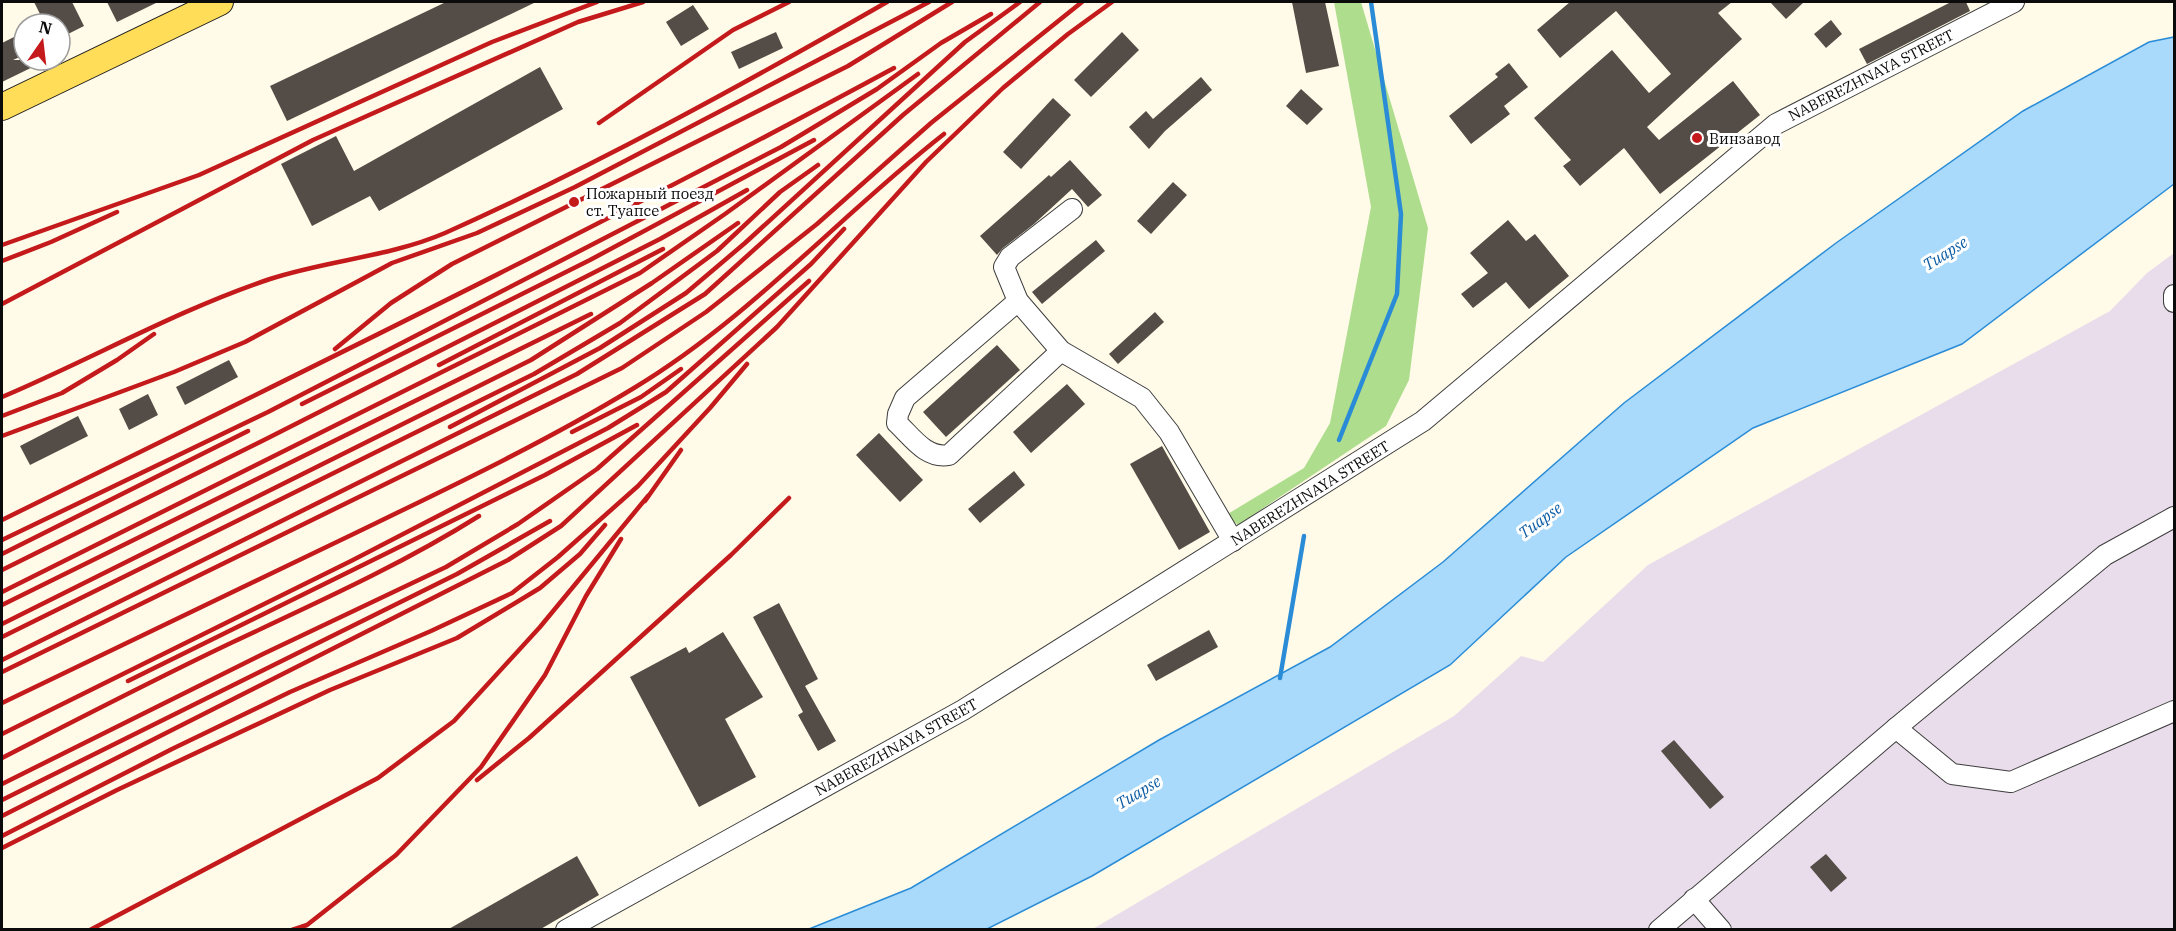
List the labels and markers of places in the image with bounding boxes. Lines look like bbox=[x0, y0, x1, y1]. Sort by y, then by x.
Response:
place label: Винзавод bbox=[1709, 129, 1780, 148]
marker: Винзавод bbox=[1690, 131, 1704, 145]
place label: Пожарный поезд ст. Туапсе bbox=[586, 184, 714, 220]
marker: Пожарный поезд ст. Туапсе bbox=[567, 195, 581, 209]

